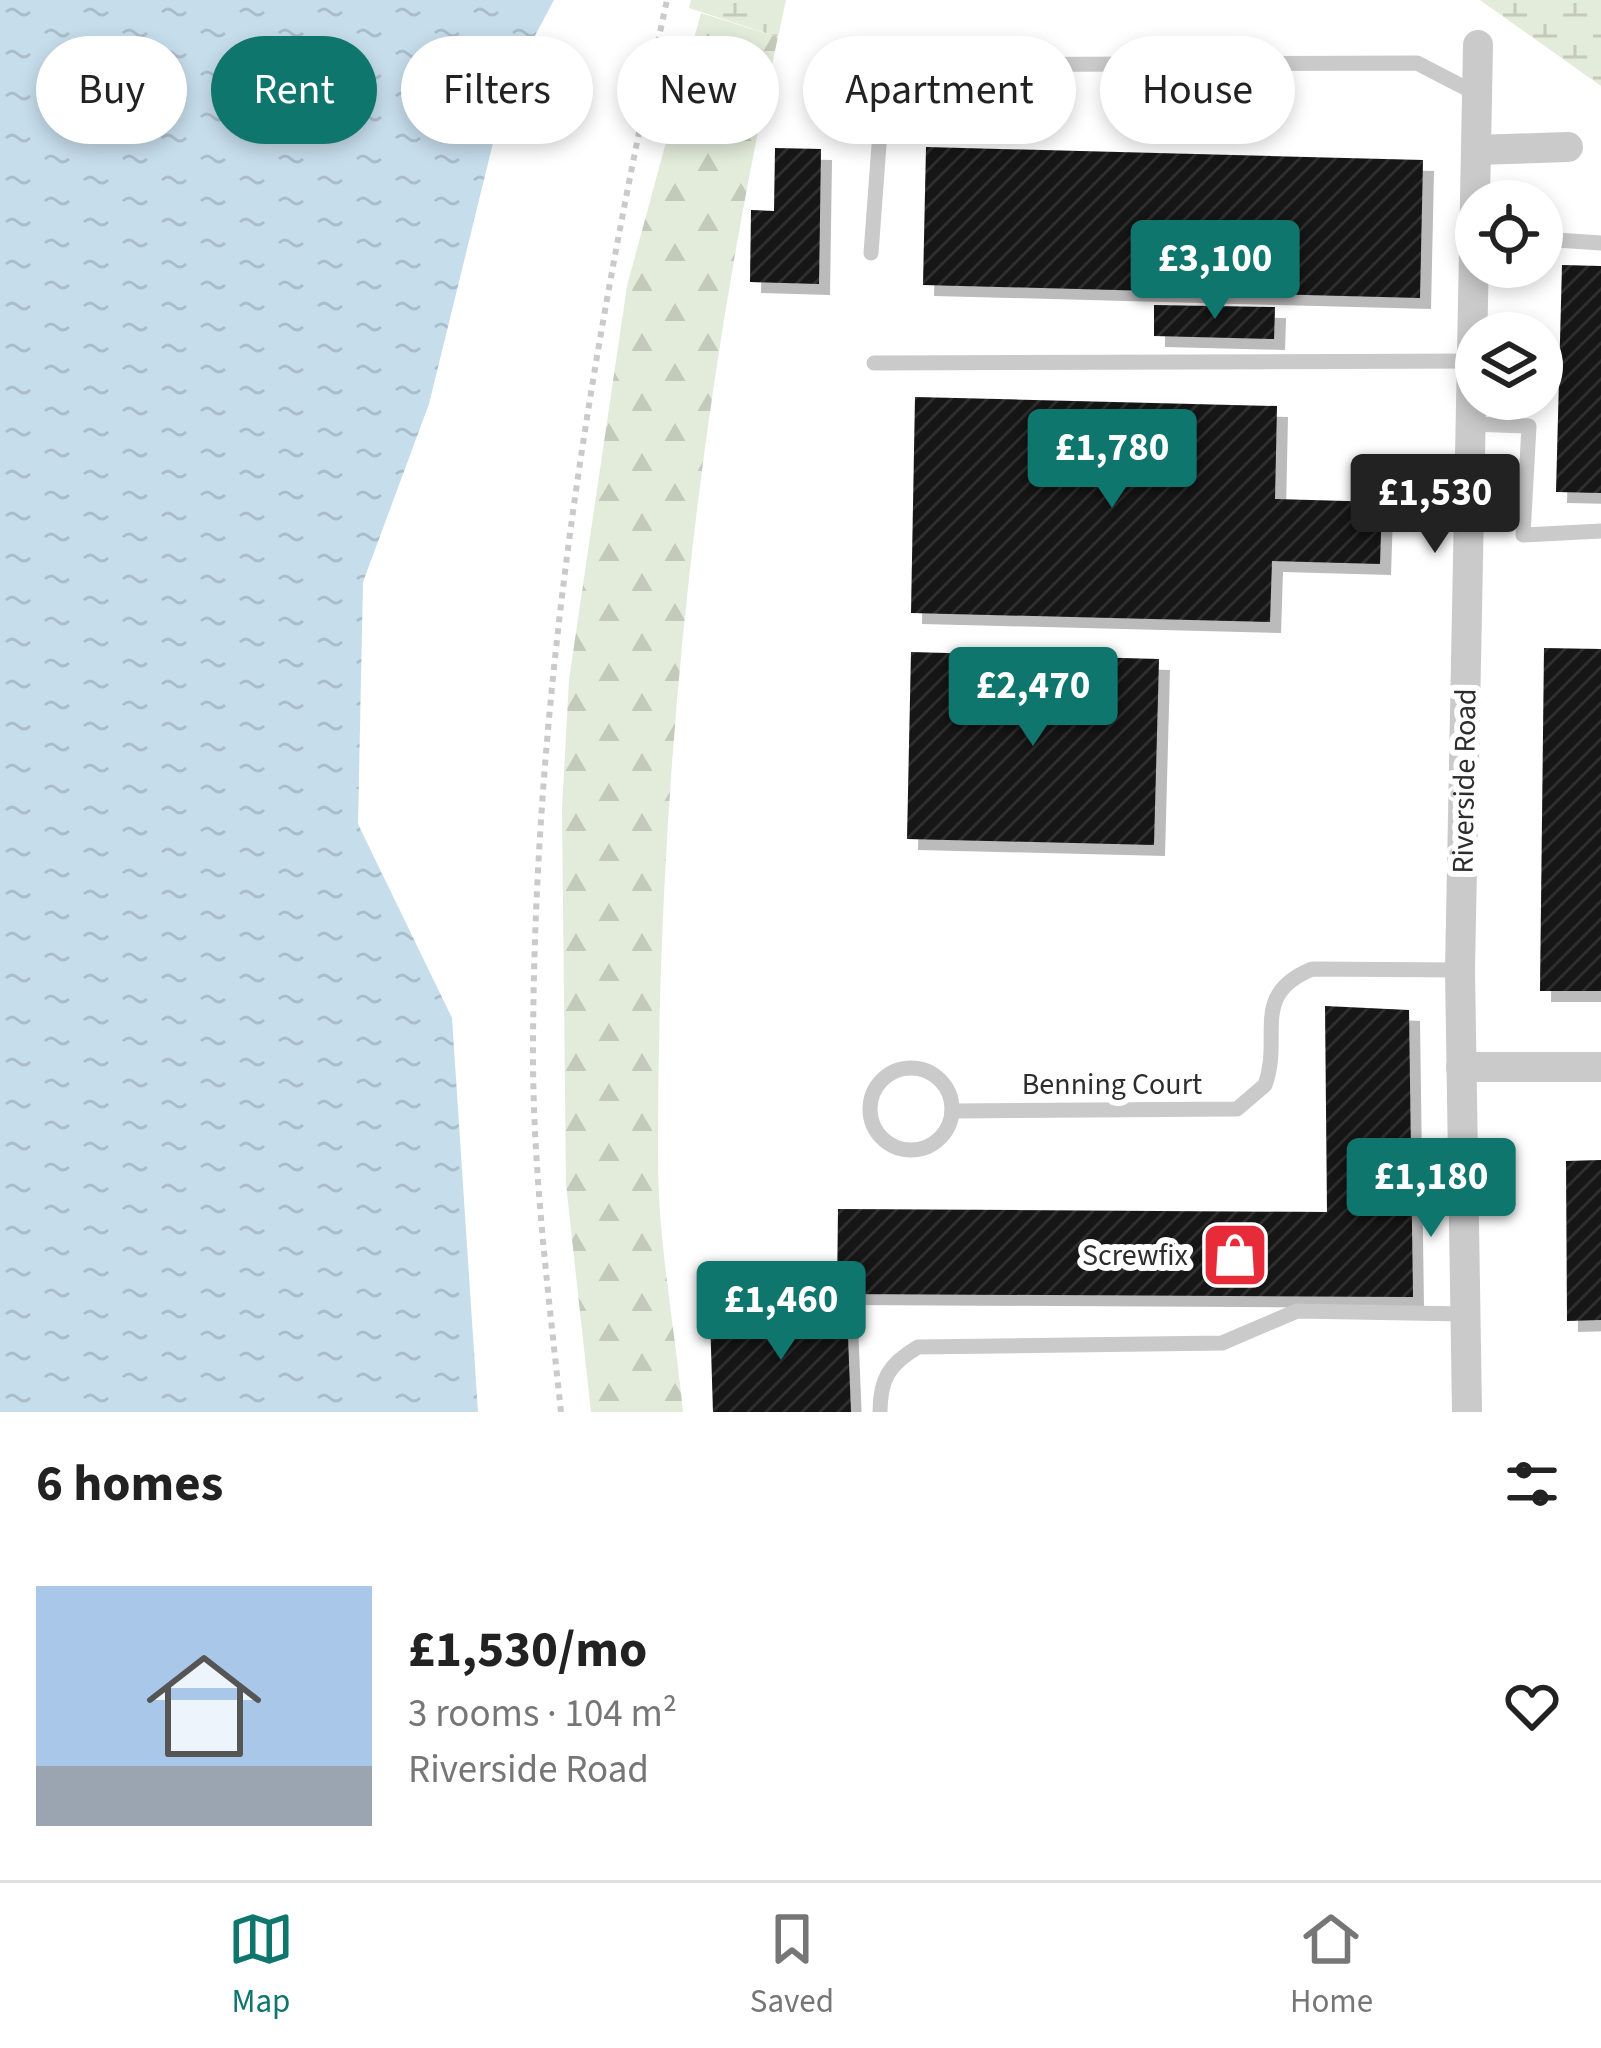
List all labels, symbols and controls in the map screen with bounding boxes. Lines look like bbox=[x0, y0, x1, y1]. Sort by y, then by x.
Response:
chip: Buy bbox=[36, 36, 187, 144]
chip: Rent bbox=[211, 36, 377, 144]
chip: Filters bbox=[401, 36, 593, 144]
chip: New bbox=[617, 36, 779, 144]
chip: Apartment bbox=[803, 36, 1076, 144]
chip: House bbox=[1100, 36, 1295, 144]
map controls bbox=[1455, 180, 1563, 420]
button: locate bbox=[1455, 180, 1563, 288]
pin: £3,100 bbox=[1117, 220, 1313, 322]
text: £3,100 bbox=[1158, 231, 1272, 287]
button: layers bbox=[1455, 312, 1563, 420]
pin: £1,780 bbox=[1014, 409, 1210, 511]
text: £1,780 bbox=[1055, 420, 1169, 476]
pin: £1,530 bbox=[1337, 454, 1533, 556]
text: £1,530 bbox=[1378, 465, 1492, 521]
pin: £2,470 bbox=[935, 647, 1131, 749]
text: £2,470 bbox=[976, 658, 1090, 714]
street label: Riverside Road bbox=[1441, 688, 1488, 874]
street label: Benning Court bbox=[1022, 1063, 1202, 1106]
pin: £1,180 bbox=[1333, 1138, 1529, 1240]
text: £1,180 bbox=[1374, 1149, 1488, 1205]
shop icon: Screwfix bbox=[1200, 1220, 1270, 1290]
place label: Screwfix bbox=[1082, 1234, 1188, 1277]
pin: £1,460 bbox=[683, 1261, 879, 1363]
text: £1,460 bbox=[724, 1272, 838, 1328]
text: 6 homes bbox=[36, 1448, 223, 1520]
icon: filters bbox=[1499, 1451, 1565, 1517]
text: £1,530/mo bbox=[408, 1614, 647, 1686]
icon: home bbox=[132, 1634, 276, 1778]
icon: heart bbox=[1499, 1673, 1565, 1739]
text: 3 rooms · 104 m² bbox=[408, 1686, 677, 1742]
text: Riverside Road bbox=[408, 1742, 649, 1798]
tab: Map bbox=[228, 1906, 294, 2025]
tab: Saved bbox=[750, 1906, 834, 2025]
tab: Home bbox=[1290, 1906, 1373, 2025]

